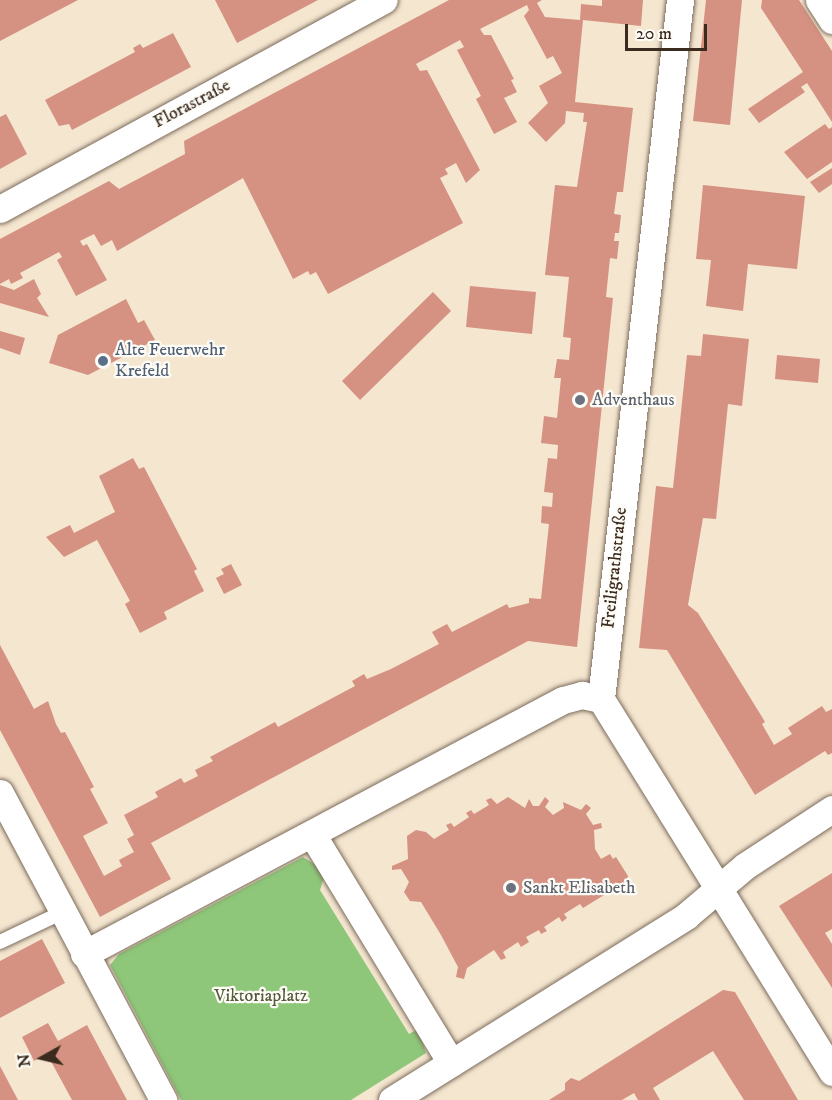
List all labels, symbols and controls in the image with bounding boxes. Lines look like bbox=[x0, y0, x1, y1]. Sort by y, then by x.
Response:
scale bar bbox=[628, 12, 710, 50]
text: 20 m bbox=[636, 23, 672, 45]
street label: Florastraße bbox=[150, 75, 234, 133]
place label: Alte Feuerwehr Krefeld bbox=[115, 340, 225, 382]
marker: Alte Feuerwehr Krefeld bbox=[96, 354, 110, 368]
place label: Adventhaus bbox=[592, 389, 675, 411]
marker: Adventhaus bbox=[573, 393, 587, 407]
street label: Freiligrathstraße bbox=[598, 506, 632, 630]
place label: Sankt Elisabeth bbox=[523, 877, 635, 899]
marker: Sankt Elisabeth bbox=[504, 881, 518, 895]
park label: Viktoriaplatz bbox=[214, 985, 308, 1007]
north arrow bbox=[12, 1028, 72, 1088]
text: N bbox=[13, 1053, 35, 1068]

